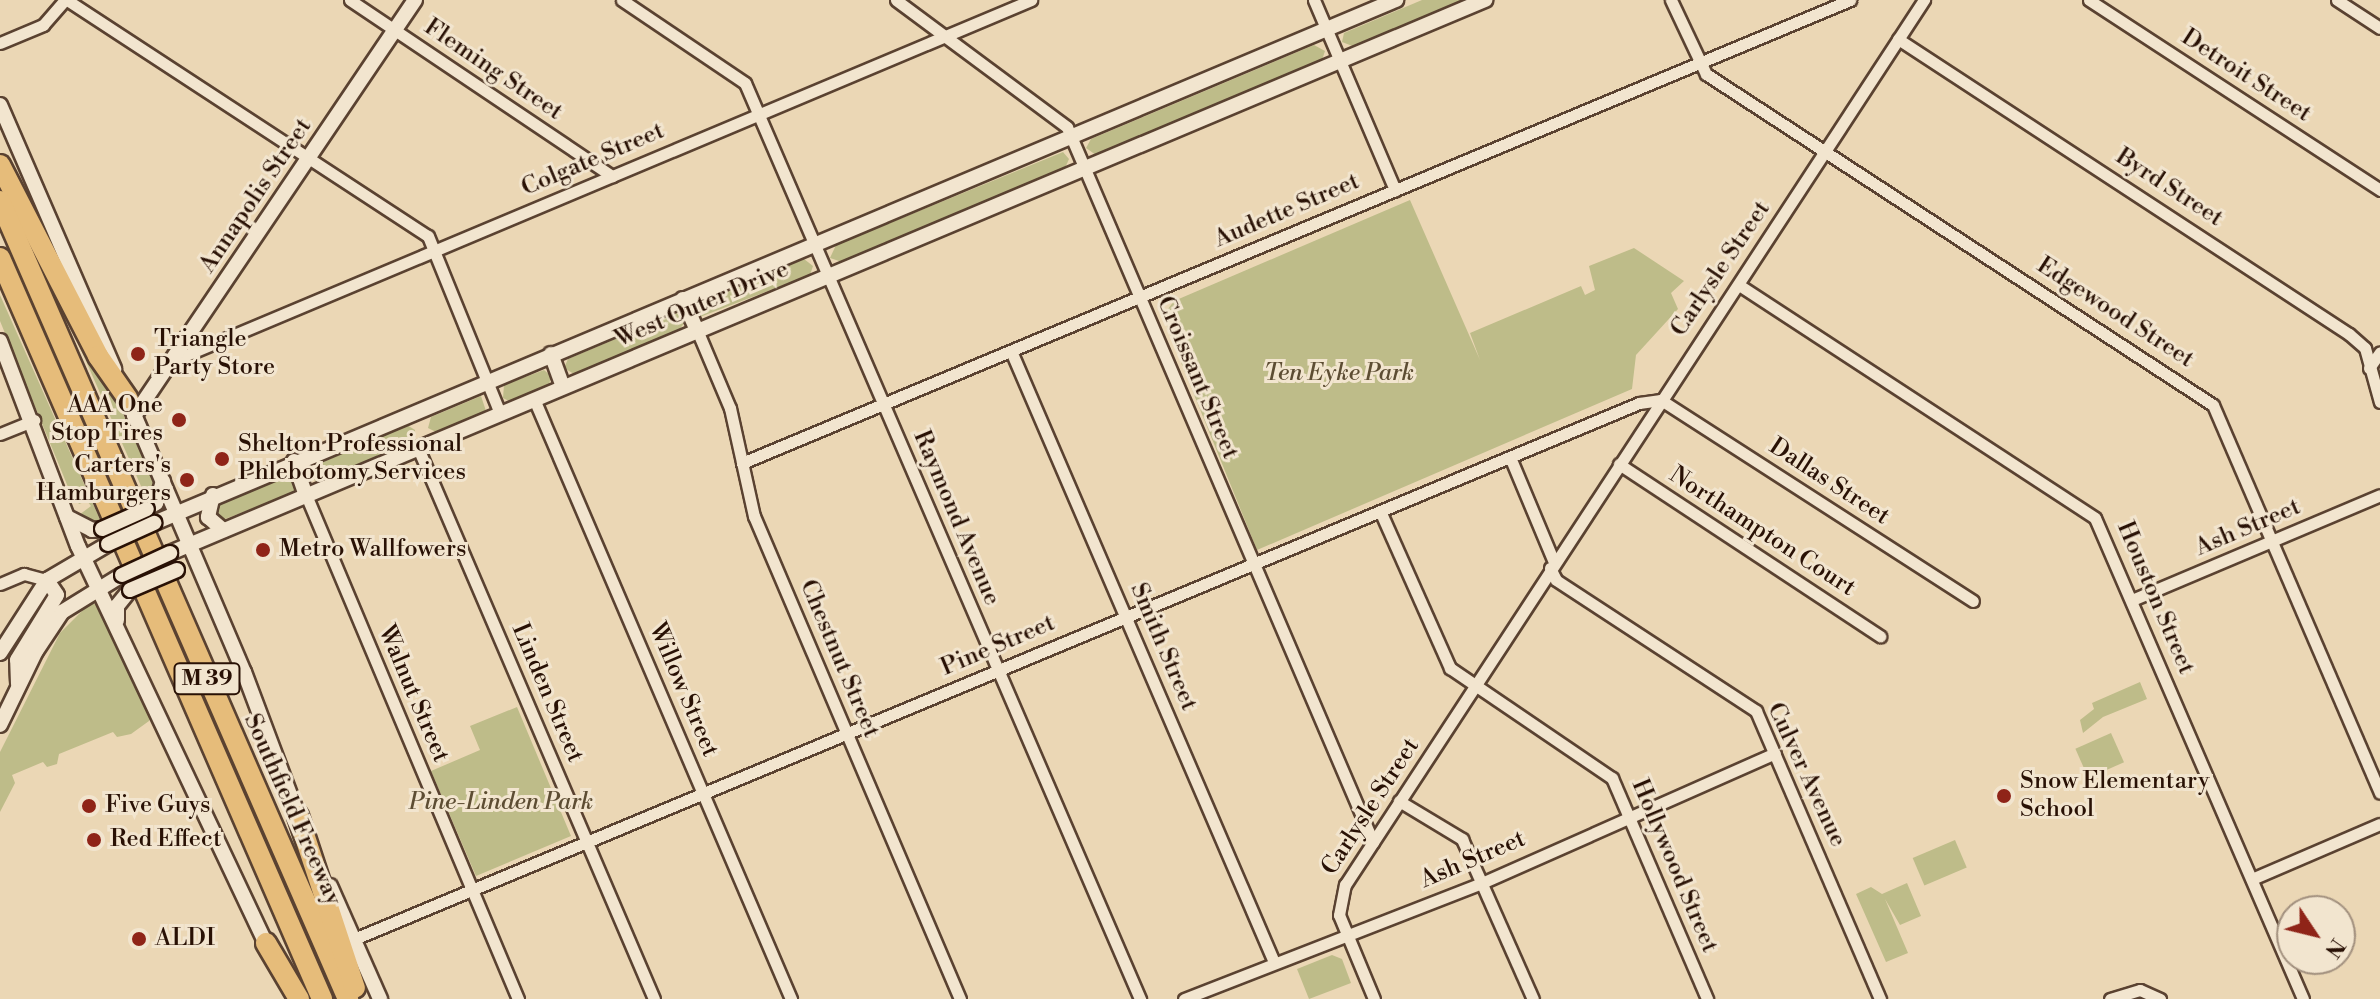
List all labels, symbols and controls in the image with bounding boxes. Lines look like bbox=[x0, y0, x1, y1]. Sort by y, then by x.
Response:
street label: Fleming Street bbox=[418, 13, 568, 127]
street label: Detroit Street bbox=[2176, 23, 2316, 129]
street label: Annapolis Street bbox=[194, 113, 318, 279]
street label: Colgate Street bbox=[517, 117, 669, 203]
street label: Byrd Street bbox=[2110, 143, 2228, 233]
street label: Audette Street bbox=[1210, 168, 1364, 254]
street label: Carlysle Street bbox=[1665, 196, 1777, 342]
street label: Edgewood Street bbox=[2031, 252, 2199, 374]
street label: West Outer Drive bbox=[611, 255, 793, 355]
street label: Croissant Street bbox=[1150, 292, 1244, 464]
place label: Triangle Party Store bbox=[154, 326, 275, 382]
marker: Triangle Party Store bbox=[129, 345, 147, 363]
park label: Ten Eyke Park bbox=[1264, 360, 1414, 388]
place label: AAA One Stop Tires bbox=[51, 392, 163, 448]
marker: AAA One Stop Tires bbox=[170, 411, 188, 429]
street label: Raymond Avenue bbox=[906, 426, 1006, 610]
place label: Shelton Professional Phlebotomy Services bbox=[238, 431, 466, 487]
street label: Dallas Street bbox=[1763, 432, 1895, 532]
marker: Shelton Professional Phlebotomy Services bbox=[213, 450, 231, 468]
place label: Carters's Hamburgers bbox=[36, 452, 171, 508]
street label: Northampton Court bbox=[1663, 461, 1861, 603]
marker: Carters's Hamburgers bbox=[178, 471, 196, 489]
street label: Ash Street bbox=[2191, 493, 2305, 563]
street label: Houston Street bbox=[2110, 517, 2200, 679]
place label: Metro Wallfowers bbox=[279, 536, 467, 564]
marker: Metro Wallfowers bbox=[254, 541, 272, 559]
street label: Chestnut Street bbox=[793, 576, 885, 742]
street label: Smith Street bbox=[1123, 579, 1203, 715]
street label: Pine Street bbox=[937, 609, 1059, 683]
street label: Linden Street bbox=[505, 619, 589, 767]
street label: Willow Street bbox=[642, 619, 724, 761]
street label: Walnut Street bbox=[371, 621, 455, 767]
road number: M 39 bbox=[173, 661, 241, 697]
street label: Culver Avenue bbox=[1760, 698, 1852, 852]
street label: Southfield Freeway bbox=[237, 710, 347, 910]
street label: Carlysle Street bbox=[1316, 733, 1426, 881]
place label: Snow Elementary School bbox=[2020, 768, 2210, 824]
street label: Hollywood Street bbox=[1624, 775, 1724, 957]
marker: Snow Elementary School bbox=[1995, 787, 2013, 805]
park label: Pine-Linden Park bbox=[409, 789, 593, 817]
place label: Five Guys bbox=[105, 792, 211, 820]
marker: Five Guys bbox=[80, 797, 98, 815]
street label: Ash Street bbox=[1416, 825, 1530, 895]
place label: Red Effect bbox=[110, 826, 221, 854]
marker: Red Effect bbox=[85, 831, 103, 849]
north arrow bbox=[2276, 895, 2356, 975]
place label: ALDI bbox=[155, 925, 215, 953]
marker: ALDI bbox=[130, 930, 148, 948]
text: N bbox=[2318, 933, 2350, 963]

